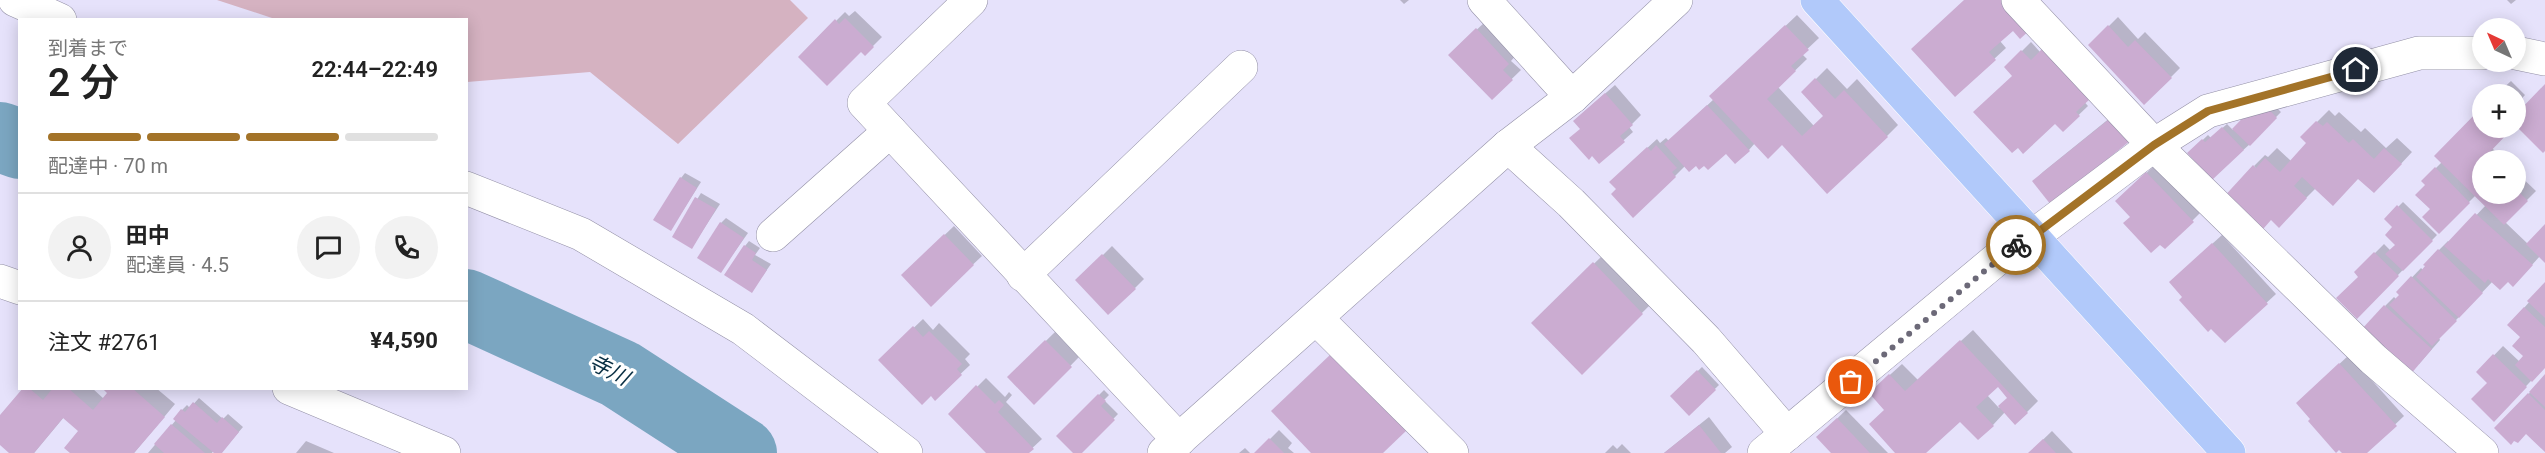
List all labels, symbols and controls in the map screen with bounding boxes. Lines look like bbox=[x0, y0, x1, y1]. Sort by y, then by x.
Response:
north arrow bbox=[2472, 18, 2526, 72]
map controls bbox=[2472, 18, 2526, 204]
text: 到着まで bbox=[48, 36, 128, 60]
pin bbox=[2330, 44, 2381, 95]
icon: home bbox=[2339, 53, 2372, 86]
text: 22:44–22:49 bbox=[311, 57, 438, 82]
text: 2 分 bbox=[48, 60, 119, 106]
button: + bbox=[2472, 84, 2526, 138]
button: − bbox=[2472, 150, 2526, 204]
text: 配達中 · 70 m bbox=[48, 154, 168, 178]
courier bbox=[1986, 215, 2046, 275]
button: person bbox=[48, 216, 111, 279]
button: chat bbox=[297, 216, 360, 279]
button: phone bbox=[375, 216, 438, 279]
text: 田中 bbox=[126, 223, 170, 248]
icon: bike bbox=[2000, 229, 2033, 262]
text: 配達員 · 4.5 bbox=[126, 253, 229, 277]
text: ¥4,590 bbox=[370, 328, 438, 353]
text: 注文 #2761 bbox=[48, 330, 160, 355]
water label: 寺川 bbox=[585, 350, 635, 391]
pin bbox=[1825, 356, 1876, 407]
icon: bag bbox=[1834, 365, 1867, 398]

